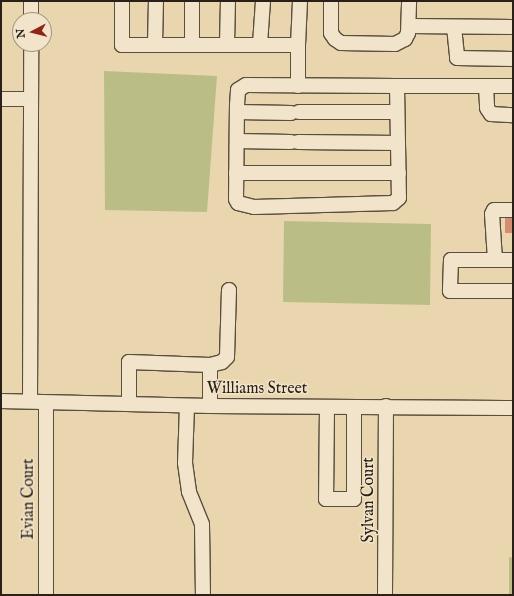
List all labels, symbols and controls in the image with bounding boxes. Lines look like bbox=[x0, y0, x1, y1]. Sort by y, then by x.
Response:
north arrow bbox=[12, 12, 52, 52]
text: N bbox=[14, 28, 29, 39]
street label: Williams Street bbox=[207, 379, 307, 399]
street label: Sylvan Court bbox=[359, 457, 379, 543]
street label: Evian Court bbox=[19, 459, 39, 539]

